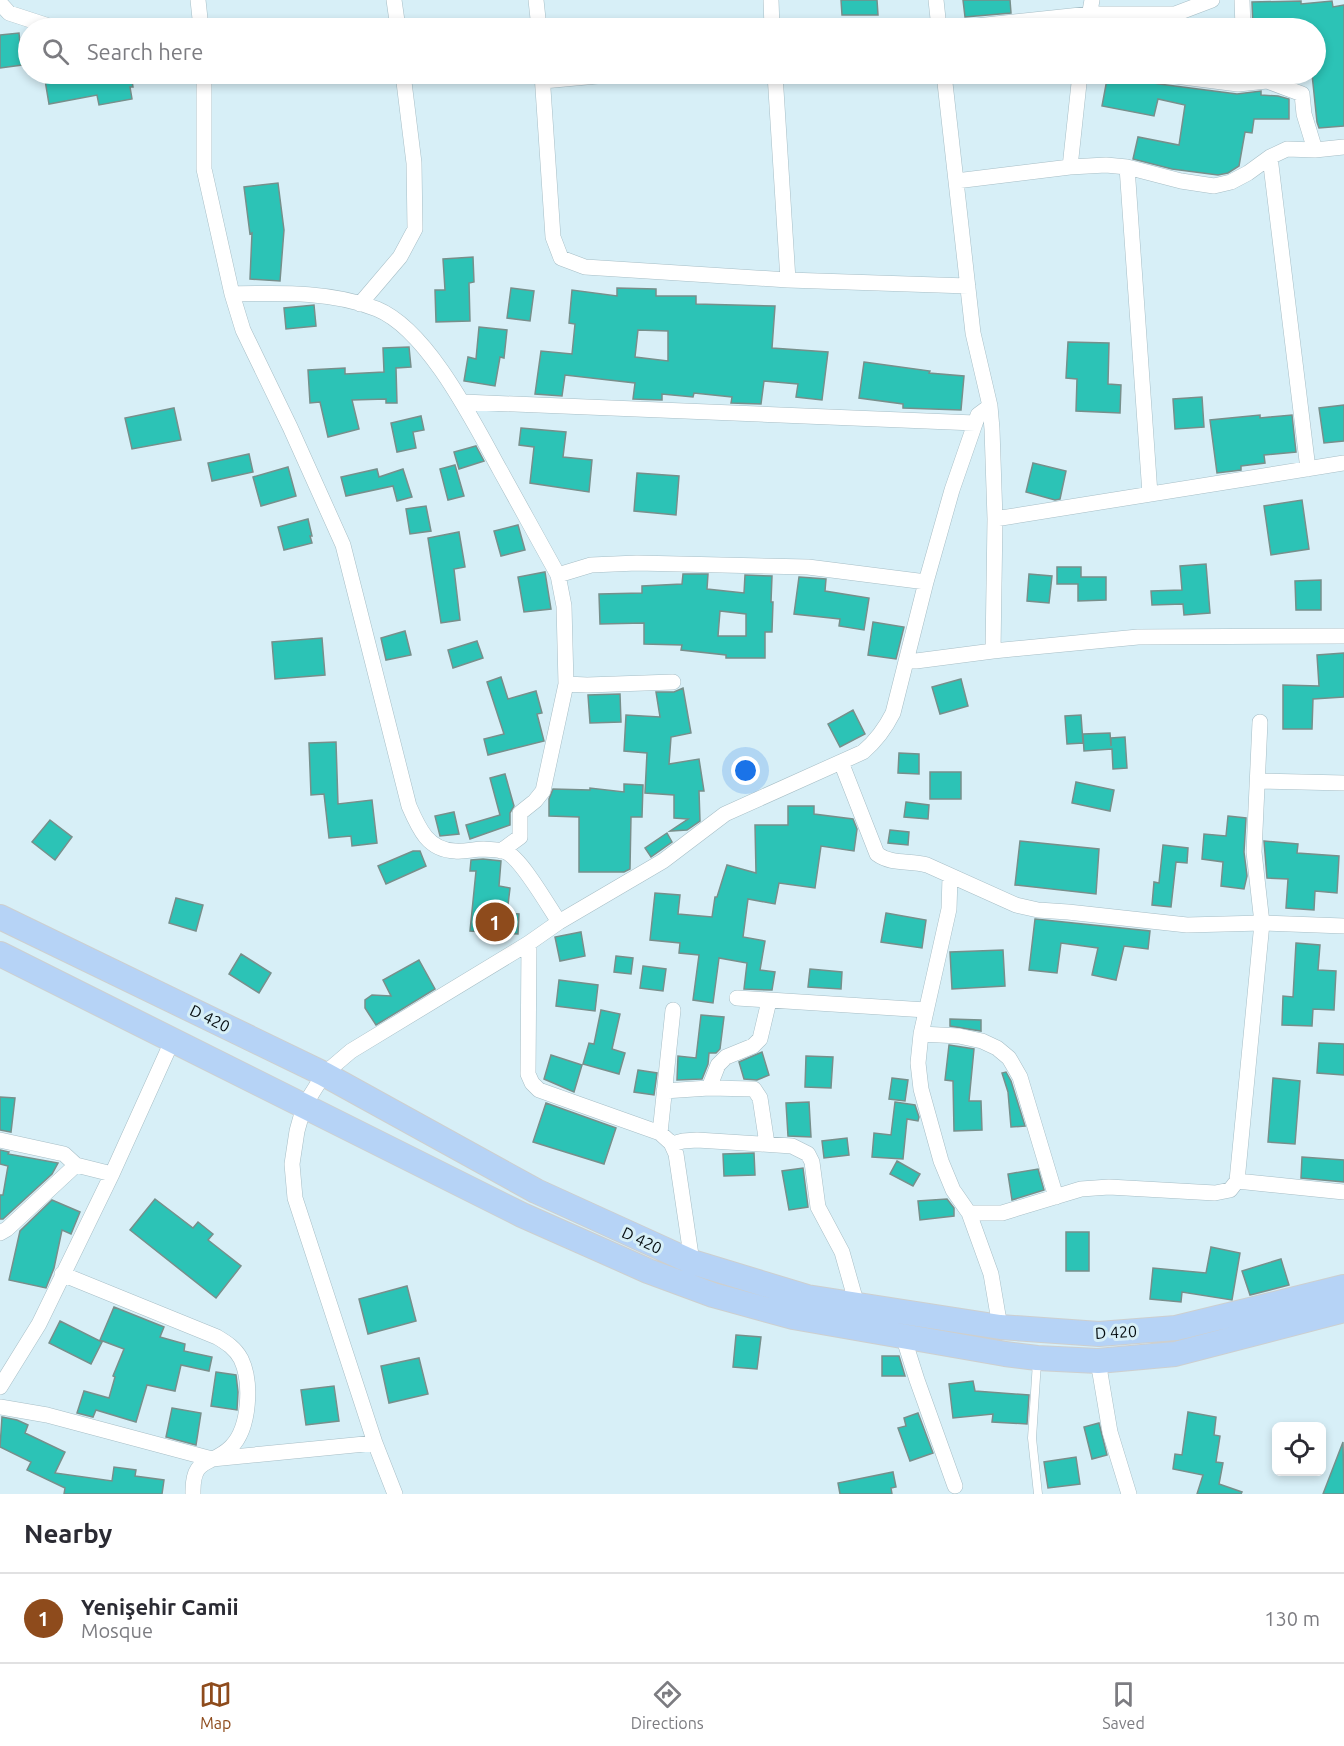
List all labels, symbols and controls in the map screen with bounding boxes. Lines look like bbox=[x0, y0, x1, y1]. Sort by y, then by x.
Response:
search box bbox=[18, 18, 1326, 84]
icon: search bbox=[39, 35, 72, 68]
text: Search here bbox=[87, 39, 203, 64]
your location bbox=[731, 756, 760, 785]
pin: 1 bbox=[476, 900, 514, 944]
street label: D 420 bbox=[187, 1001, 233, 1035]
street label: D 420 bbox=[619, 1223, 665, 1257]
street label: D 420 bbox=[1095, 1322, 1137, 1342]
map controls bbox=[1272, 1422, 1326, 1476]
button: locate bbox=[1272, 1422, 1326, 1476]
text: Nearby bbox=[24, 1519, 112, 1548]
text: Yenişehir Camii bbox=[81, 1594, 239, 1619]
text: 1 bbox=[38, 1607, 49, 1630]
text: 130 m bbox=[1264, 1607, 1320, 1630]
text: Mosque bbox=[81, 1619, 153, 1642]
tab: Map bbox=[199, 1678, 232, 1732]
tab: Directions bbox=[631, 1678, 704, 1732]
tab: Saved bbox=[1102, 1678, 1145, 1732]

